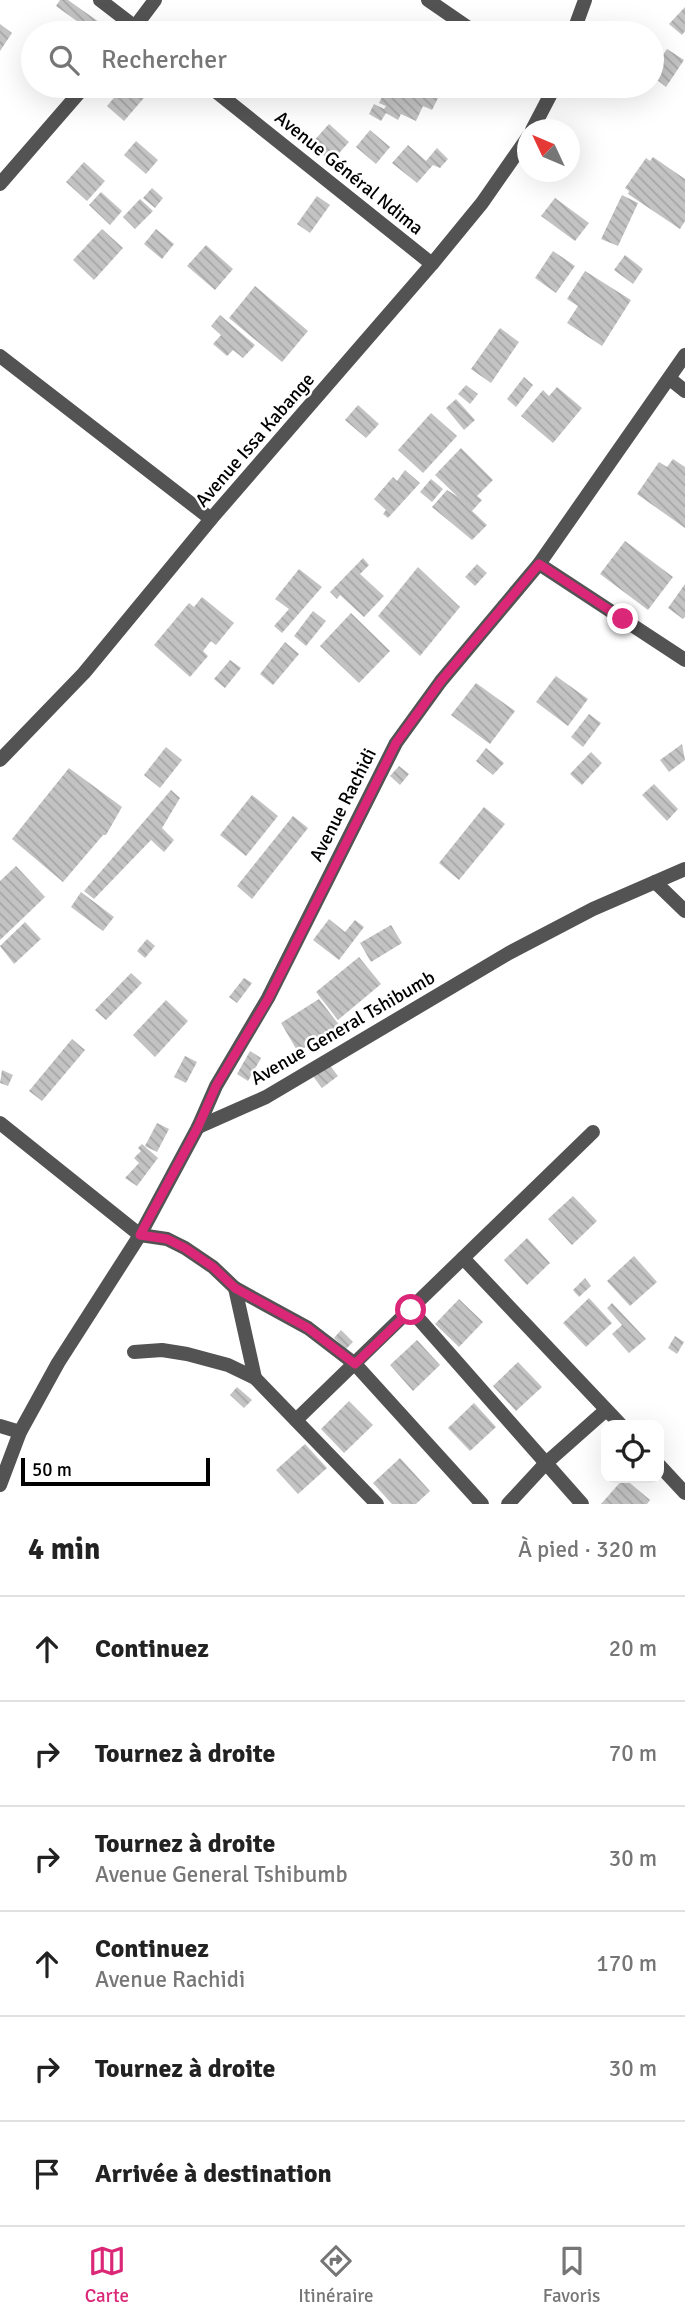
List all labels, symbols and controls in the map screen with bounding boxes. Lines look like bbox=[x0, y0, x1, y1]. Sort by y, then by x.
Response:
search box bbox=[21, 21, 664, 98]
icon: search bbox=[45, 41, 83, 79]
text: Rechercher bbox=[101, 44, 227, 76]
street label: Avenue Général Ndima bbox=[270, 106, 428, 240]
north arrow bbox=[517, 119, 580, 182]
street label: Avenue Issa Kabange bbox=[190, 368, 320, 512]
route end bbox=[607, 603, 638, 634]
street label: Avenue Rachidi bbox=[304, 744, 382, 866]
street label: Avenue General Tshibumb bbox=[247, 965, 439, 1091]
route start bbox=[395, 1294, 426, 1325]
map controls bbox=[601, 1420, 664, 1483]
button: locate bbox=[601, 1420, 664, 1483]
scale bar bbox=[21, 1455, 210, 1487]
text: 50 m bbox=[32, 1458, 72, 1482]
text: 4 min bbox=[28, 1531, 100, 1568]
text: À pied · 320 m bbox=[518, 1535, 657, 1564]
icon: ahead bbox=[28, 1630, 66, 1668]
text: Continuez bbox=[95, 1633, 209, 1665]
text: 20 m bbox=[609, 1634, 657, 1663]
icon: right bbox=[28, 1735, 66, 1773]
text: Tournez à droite bbox=[95, 1738, 275, 1770]
text: 70 m bbox=[609, 1739, 657, 1768]
text: Tournez à droite bbox=[95, 1828, 275, 1860]
icon: right bbox=[28, 1840, 66, 1878]
text: 30 m bbox=[609, 1844, 657, 1873]
text: Avenue General Tshibumb bbox=[95, 1860, 348, 1889]
text: Continuez bbox=[95, 1933, 209, 1965]
icon: ahead bbox=[28, 1945, 66, 1983]
text: 170 m bbox=[596, 1949, 657, 1978]
text: Avenue Rachidi bbox=[95, 1965, 245, 1994]
icon: right bbox=[28, 2050, 66, 2088]
text: Tournez à droite bbox=[95, 2053, 275, 2085]
text: 30 m bbox=[609, 2054, 657, 2083]
icon: arrive bbox=[28, 2155, 66, 2193]
text: Arrivée à destination bbox=[95, 2158, 332, 2190]
tab: Carte bbox=[85, 2242, 129, 2308]
tab: Itinéraire bbox=[298, 2242, 373, 2308]
tab: Favoris bbox=[543, 2242, 600, 2308]

